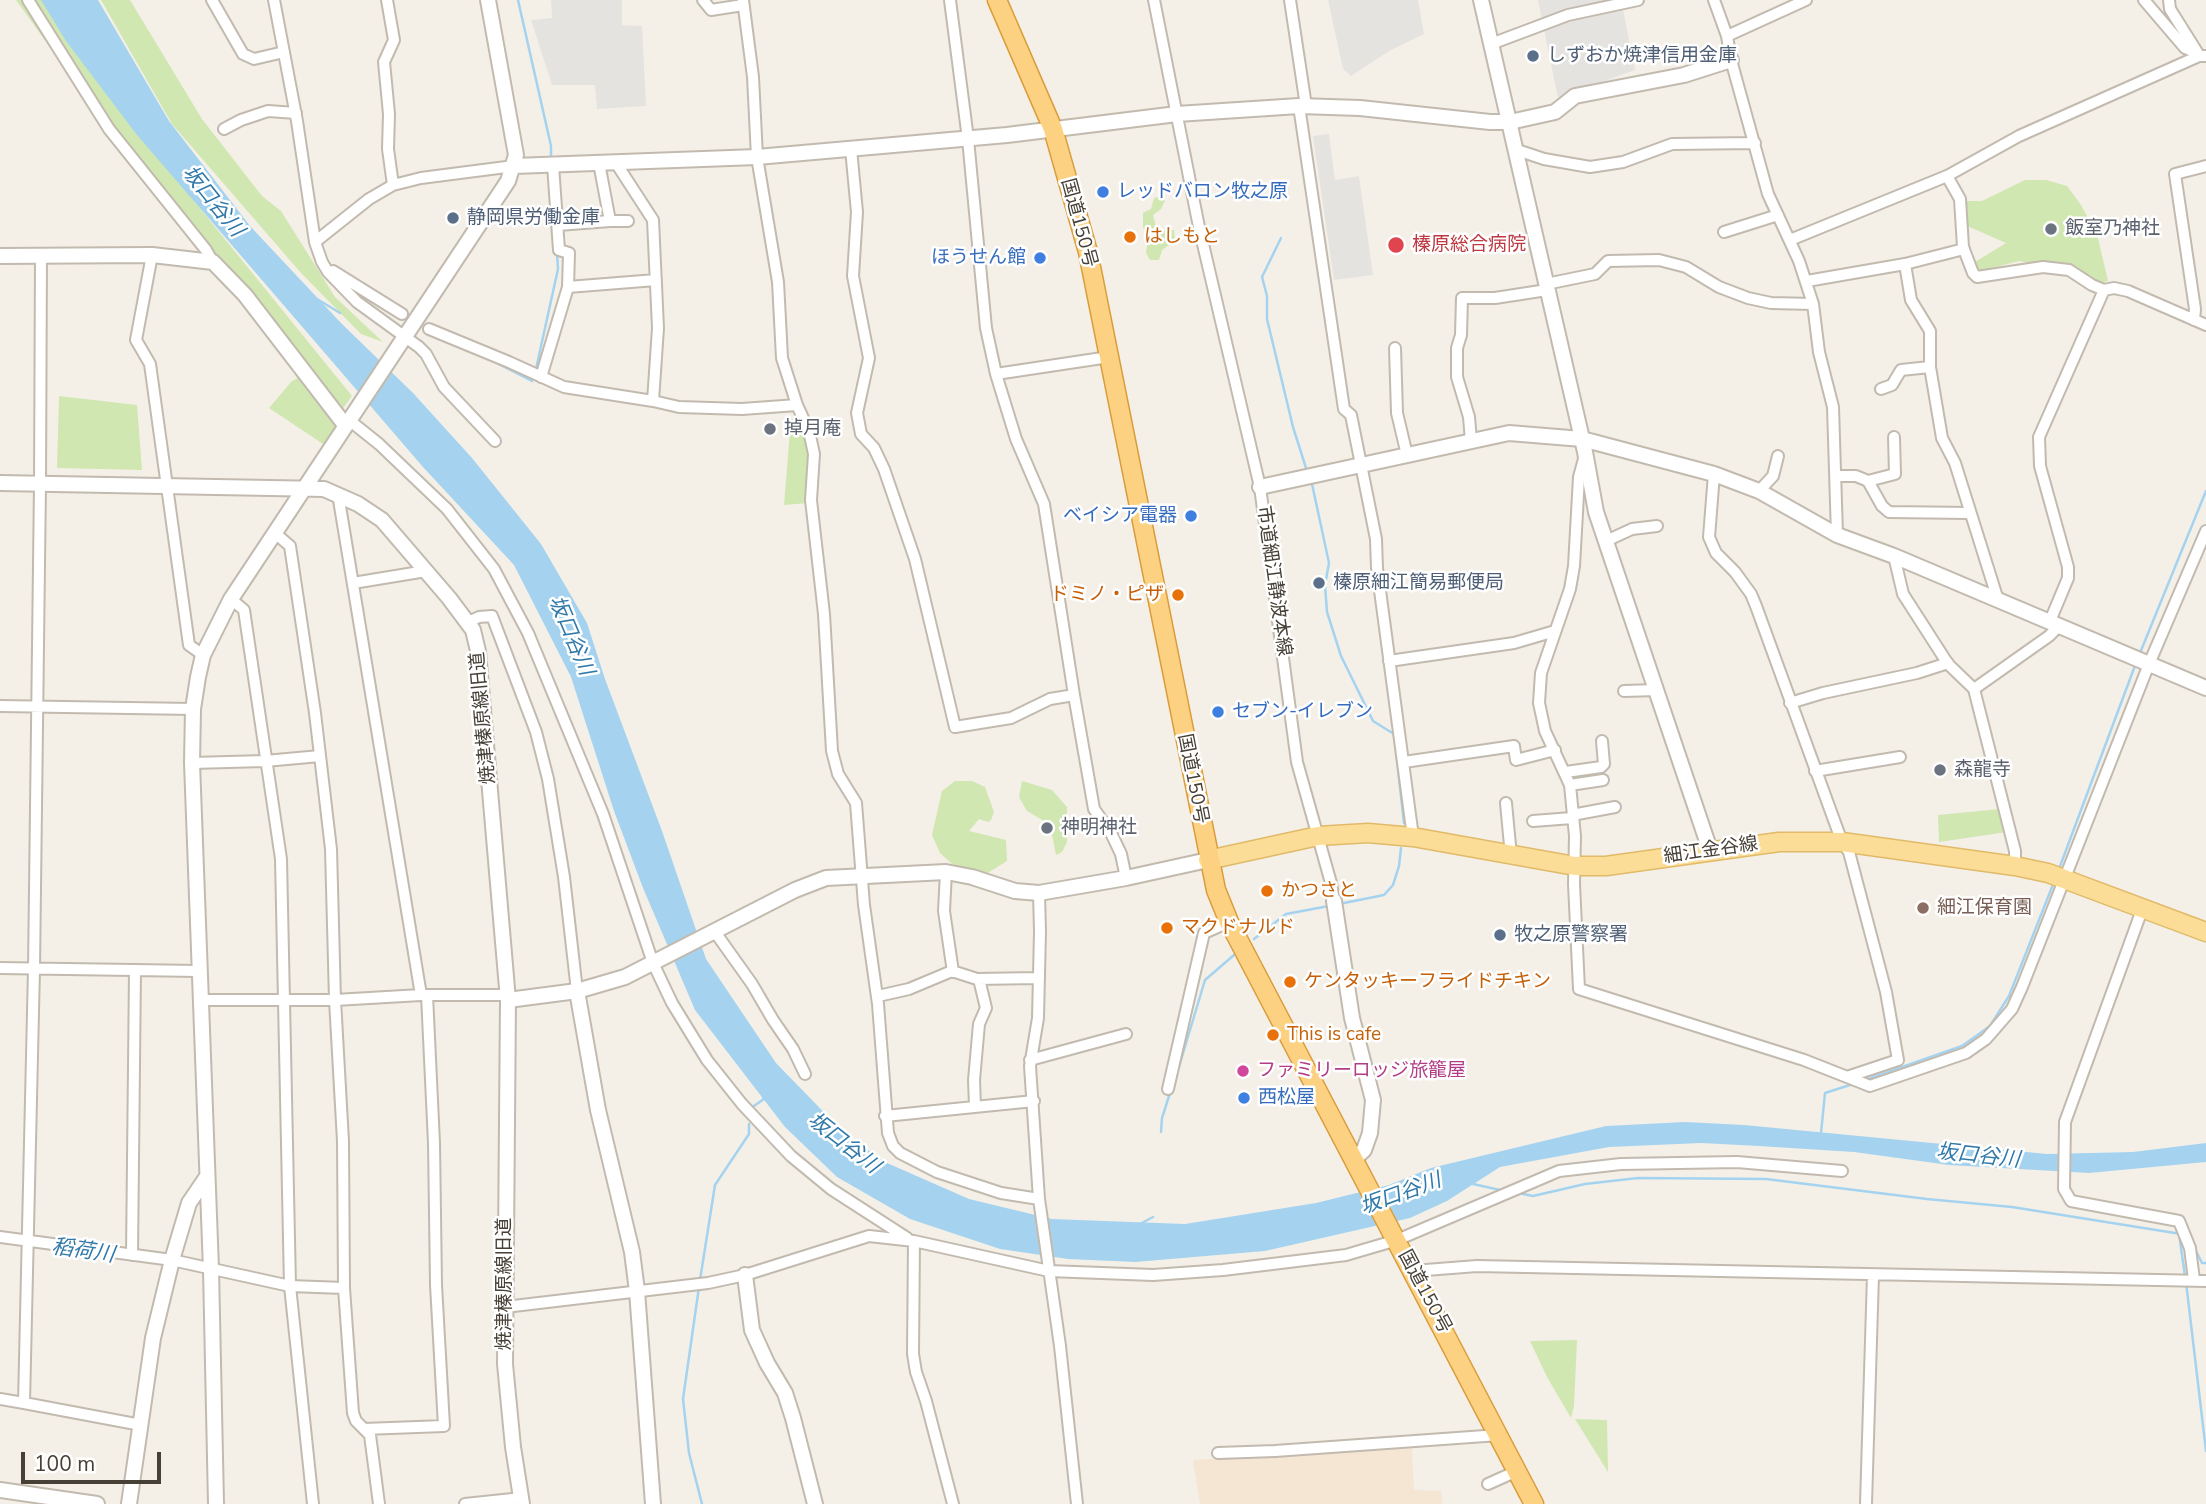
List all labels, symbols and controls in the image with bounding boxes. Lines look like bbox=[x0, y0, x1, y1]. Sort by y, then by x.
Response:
place label: しずおか焼津信用金庫 bbox=[1547, 45, 1737, 67]
marker: しずおか焼津信用金庫 bbox=[1525, 48, 1541, 64]
water label: 坂口谷川 bbox=[176, 161, 248, 243]
street label: 国道150号 bbox=[1055, 176, 1101, 270]
place label: レッドバロン牧之原 bbox=[1117, 181, 1288, 203]
marker: レッドバロン牧之原 bbox=[1095, 184, 1111, 200]
place label: 静岡県労働金庫 bbox=[467, 207, 600, 229]
marker: 静岡県労働金庫 bbox=[445, 210, 461, 226]
place label: 飯室乃神社 bbox=[2065, 218, 2160, 240]
marker: 飯室乃神社 bbox=[2043, 221, 2059, 237]
place label: はしもと bbox=[1144, 226, 1220, 248]
marker: はしもと bbox=[1122, 229, 1138, 245]
place label: 榛原総合病院 bbox=[1412, 234, 1526, 256]
marker: 榛原総合病院 bbox=[1386, 235, 1406, 255]
place label: ほうせん館 bbox=[931, 247, 1026, 269]
marker: ほうせん館 bbox=[1032, 250, 1048, 266]
place label: 掉月庵 bbox=[784, 418, 841, 440]
marker: 掉月庵 bbox=[762, 421, 778, 437]
street label: 市道細江静波本線 bbox=[1251, 504, 1295, 658]
place label: ベイシア電器 bbox=[1063, 505, 1177, 527]
marker: ベイシア電器 bbox=[1183, 508, 1199, 524]
place label: 榛原細江簡易郵便局 bbox=[1333, 572, 1504, 594]
marker: 榛原細江簡易郵便局 bbox=[1311, 575, 1327, 591]
place label: ドミノ・ピザ bbox=[1050, 584, 1164, 606]
marker: ドミノ・ピザ bbox=[1170, 587, 1186, 603]
water label: 坂口谷川 bbox=[542, 592, 598, 680]
street label: 焼津榛原線旧道 bbox=[467, 651, 501, 785]
place label: セブン-イレブン bbox=[1232, 701, 1373, 723]
marker: セブン-イレブン bbox=[1210, 704, 1226, 720]
street label: 国道150号 bbox=[1172, 732, 1212, 826]
place label: 森龍寺 bbox=[1954, 759, 2011, 781]
marker: 森龍寺 bbox=[1932, 762, 1948, 778]
place label: 神明神社 bbox=[1061, 817, 1137, 839]
marker: 神明神社 bbox=[1039, 820, 1055, 836]
street label: 細江金谷線 bbox=[1662, 833, 1760, 869]
place label: かつさと bbox=[1281, 880, 1357, 902]
marker: かつさと bbox=[1259, 883, 1275, 899]
place label: 細江保育園 bbox=[1937, 897, 2032, 919]
marker: 細江保育園 bbox=[1915, 900, 1931, 916]
place label: マクドナルド bbox=[1181, 917, 1295, 939]
marker: マクドナルド bbox=[1159, 920, 1175, 936]
place label: 牧之原警察署 bbox=[1514, 924, 1628, 946]
marker: 牧之原警察署 bbox=[1492, 927, 1508, 943]
place label: ケンタッキーフライドチキン bbox=[1304, 971, 1551, 993]
marker: ケンタッキーフライドチキン bbox=[1282, 974, 1298, 990]
place label: This is cafe bbox=[1287, 1024, 1381, 1046]
marker: This is cafe bbox=[1265, 1027, 1281, 1043]
place label: ファミリーロッジ旅籠屋 bbox=[1257, 1060, 1466, 1082]
marker: ファミリーロッジ旅籠屋 bbox=[1235, 1063, 1251, 1079]
place label: 西松屋 bbox=[1258, 1087, 1315, 1109]
marker: 西松屋 bbox=[1236, 1090, 1252, 1106]
water label: 坂口谷川 bbox=[802, 1108, 884, 1180]
water label: 坂口谷川 bbox=[1935, 1140, 2021, 1174]
water label: 坂口谷川 bbox=[1357, 1169, 1445, 1221]
street label: 焼津榛原線旧道 bbox=[494, 1218, 516, 1350]
water label: 稻荷川 bbox=[50, 1235, 116, 1269]
street label: 国道150号 bbox=[1393, 1246, 1455, 1338]
scale bar bbox=[24, 1438, 164, 1482]
text: 100 m bbox=[34, 1450, 95, 1478]

